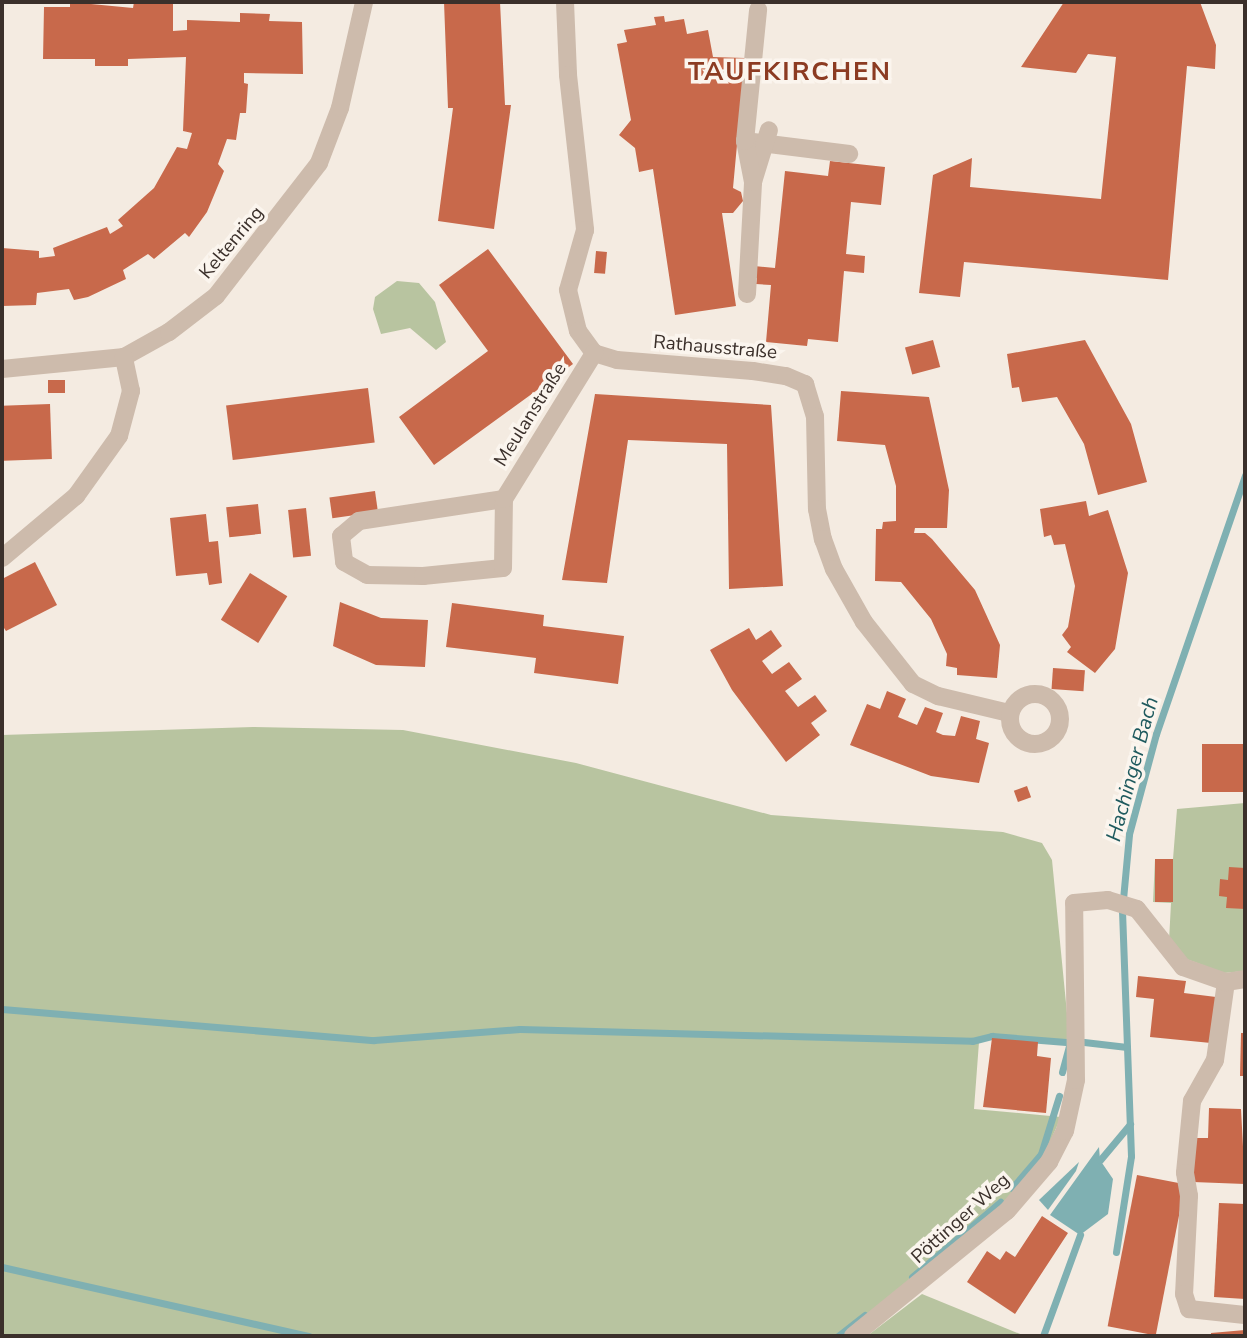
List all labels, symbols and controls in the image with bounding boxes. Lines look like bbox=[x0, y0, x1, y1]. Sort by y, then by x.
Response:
district label: TAUFKIRCHEN bbox=[689, 56, 891, 88]
street label: Keltenring bbox=[195, 202, 269, 284]
street label: Rathausstraße bbox=[652, 331, 778, 365]
street label: Meulanstraße bbox=[490, 359, 572, 471]
water label: Hachinger Bach bbox=[1101, 694, 1163, 844]
street label: Pöttinger Weg bbox=[907, 1169, 1015, 1269]

